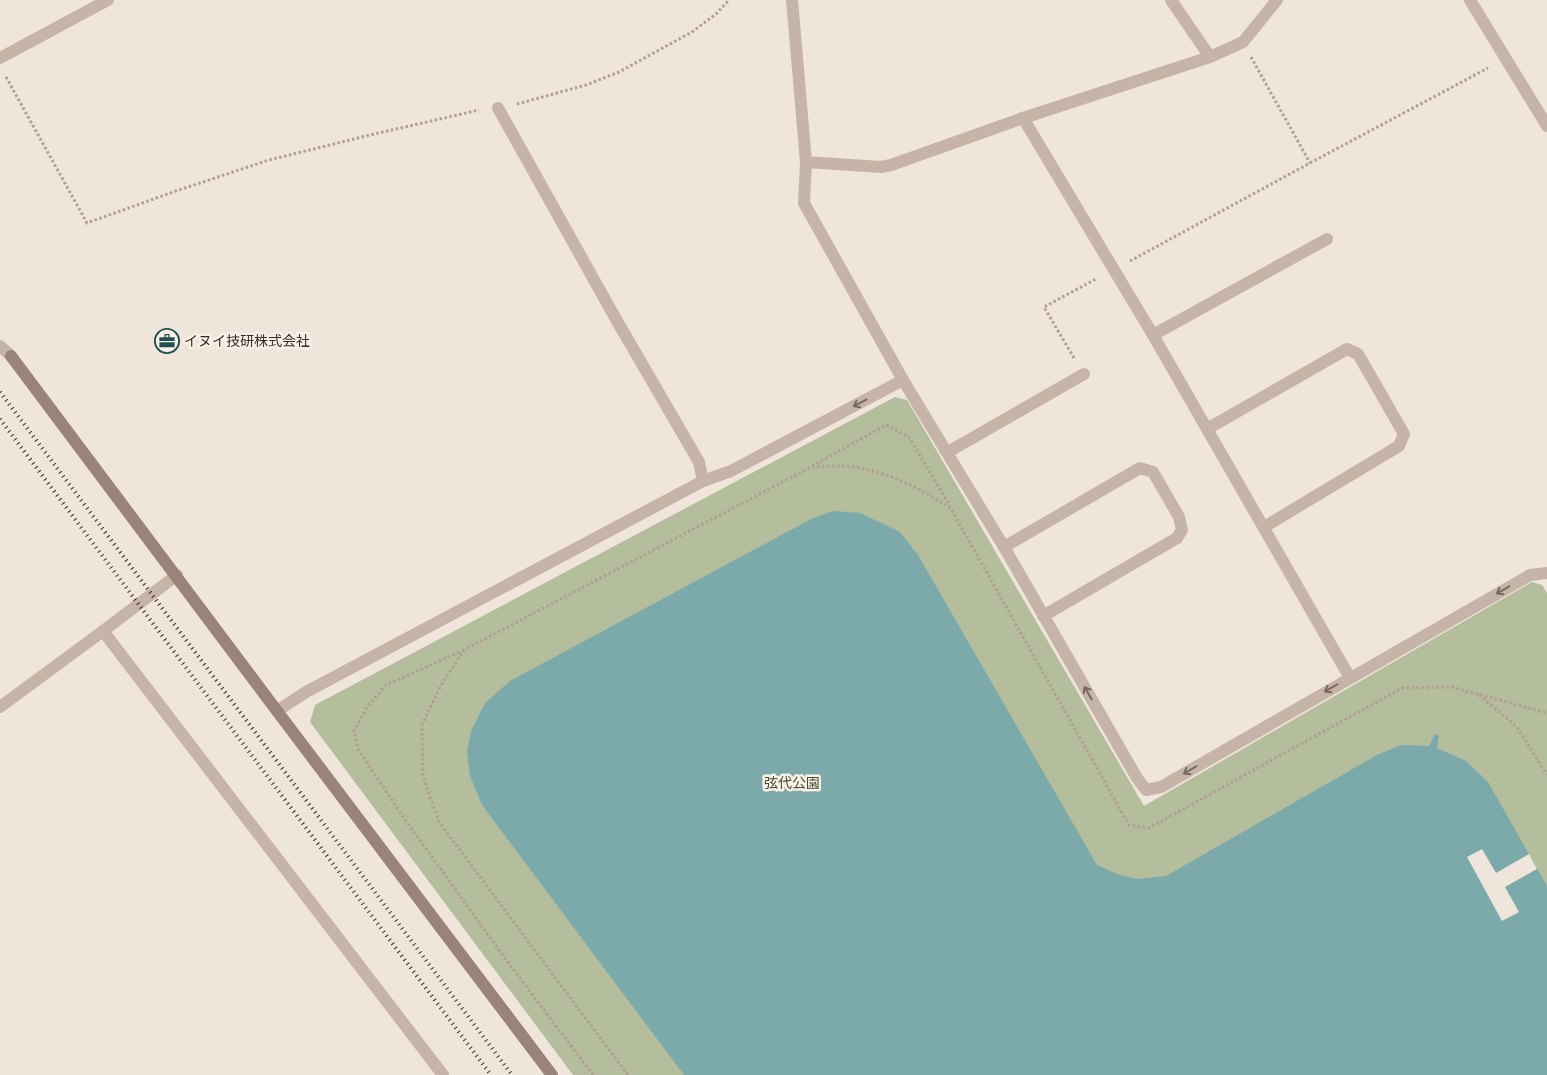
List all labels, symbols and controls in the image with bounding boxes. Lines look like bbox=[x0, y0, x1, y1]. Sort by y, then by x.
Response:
office icon: イヌイ技研株式会社 bbox=[154, 328, 180, 354]
place label: イヌイ技研株式会社 bbox=[184, 333, 310, 349]
one-way arrow bbox=[853, 399, 868, 408]
one-way arrow bbox=[1496, 586, 1510, 596]
one-way arrow bbox=[1325, 684, 1339, 694]
one-way arrow bbox=[1083, 687, 1093, 701]
one-way arrow bbox=[1184, 765, 1198, 775]
park label: 弦代公園 bbox=[764, 775, 820, 791]

